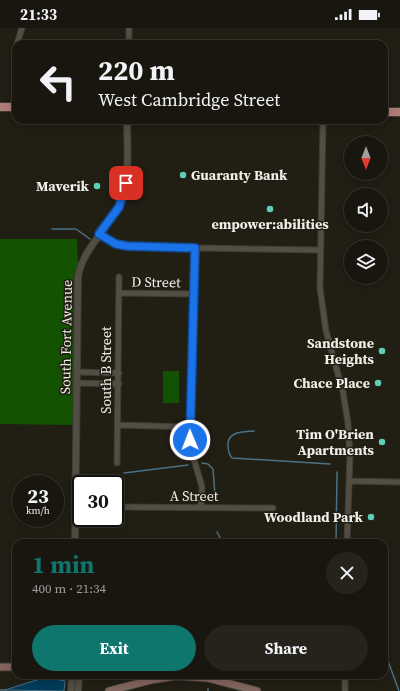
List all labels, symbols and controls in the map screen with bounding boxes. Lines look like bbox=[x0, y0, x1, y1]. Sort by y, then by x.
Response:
text: 21:33 bbox=[20, 4, 57, 25]
text: 220 m bbox=[98, 51, 175, 89]
icon: left bbox=[32, 56, 84, 108]
text: West Cambridge Street bbox=[98, 87, 280, 112]
north arrow bbox=[344, 136, 388, 180]
map controls bbox=[344, 136, 388, 284]
place label: Guaranty Bank bbox=[191, 165, 288, 185]
pin bbox=[109, 166, 143, 200]
marker: Guaranty Bank bbox=[178, 170, 188, 180]
icon: arrive bbox=[115, 172, 137, 194]
place label: Maverik bbox=[36, 176, 90, 196]
marker: Maverik bbox=[92, 181, 102, 191]
button: sound bbox=[344, 188, 388, 232]
marker: empower:abilities bbox=[265, 204, 275, 214]
place label: empower:abilities bbox=[211, 214, 329, 234]
button: layers bbox=[344, 240, 388, 284]
street label: D Street bbox=[131, 272, 181, 292]
street label: South Fort Avenue bbox=[55, 280, 77, 394]
street label: South B Street bbox=[96, 326, 116, 414]
place label: Sandstone Heights bbox=[307, 333, 375, 369]
marker: Sandstone Heights bbox=[377, 346, 387, 356]
place label: Chace Place bbox=[293, 373, 370, 393]
marker: Chace Place bbox=[373, 378, 383, 388]
position arrow bbox=[169, 419, 211, 461]
place label: Tim O'Brien Apartments bbox=[296, 424, 375, 460]
marker: Tim O'Brien Apartments bbox=[377, 437, 387, 447]
speed limit sign: 30 bbox=[72, 475, 124, 527]
text: 23 bbox=[27, 482, 49, 510]
street label: A Street bbox=[170, 486, 219, 506]
text: km/h bbox=[26, 504, 50, 517]
place label: Woodland Park bbox=[264, 507, 364, 527]
marker: Woodland Park bbox=[366, 512, 376, 522]
text: 1 min bbox=[32, 548, 94, 581]
button: close bbox=[326, 552, 368, 594]
text: 400 m · 21:34 bbox=[32, 580, 106, 597]
button: Exit bbox=[32, 625, 196, 671]
button: Share bbox=[204, 625, 368, 671]

